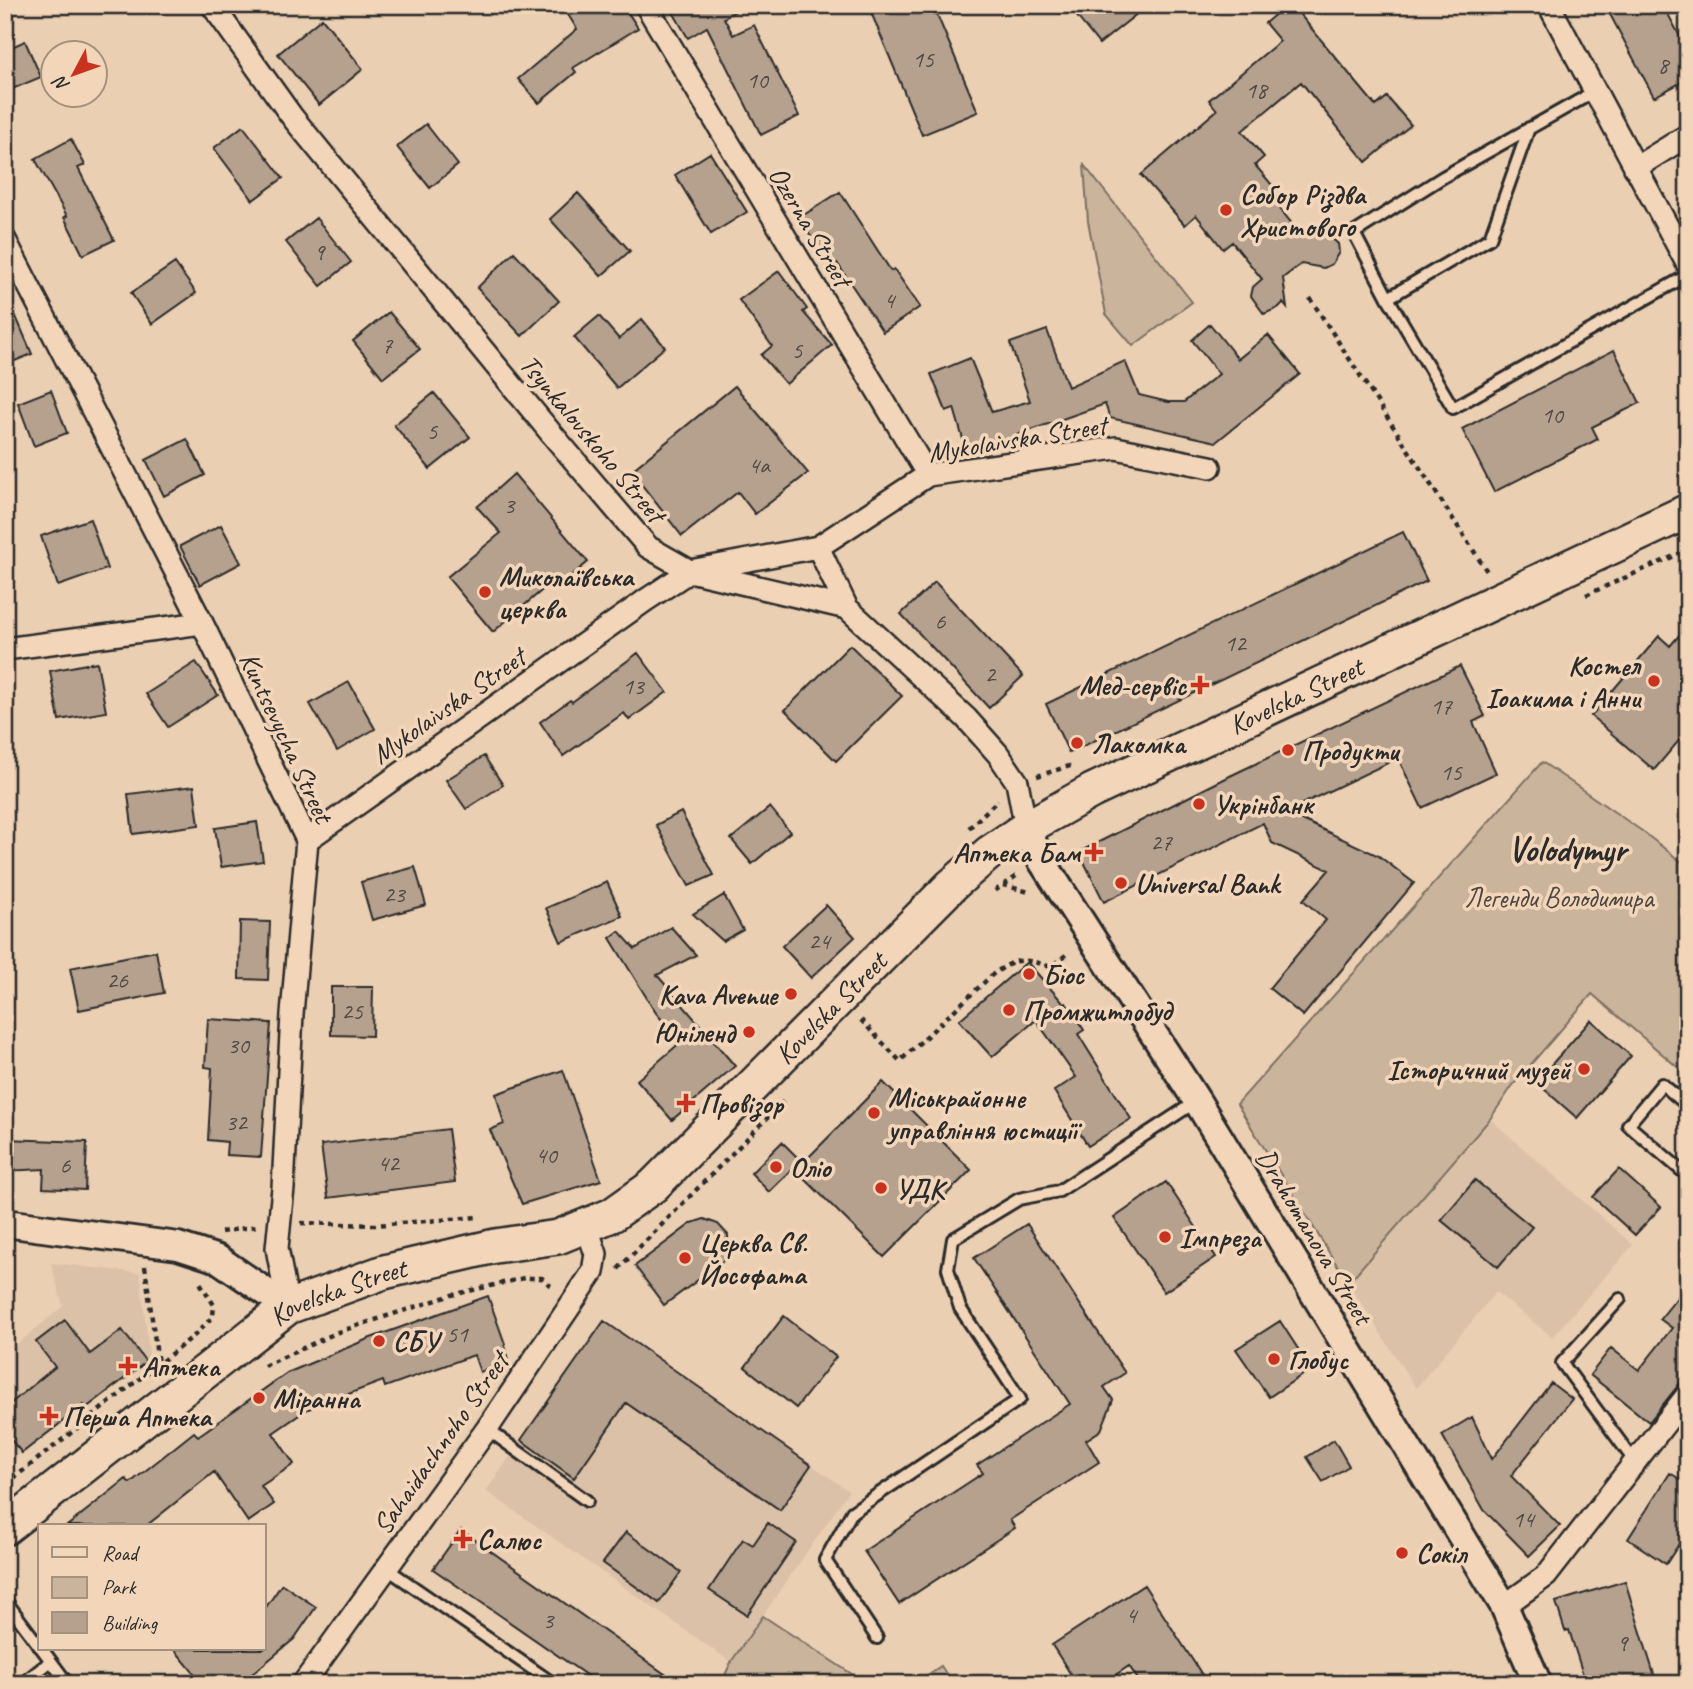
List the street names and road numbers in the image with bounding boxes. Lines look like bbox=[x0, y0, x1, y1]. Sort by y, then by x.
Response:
street label: Ozerna Street bbox=[761, 160, 862, 296]
street label: Tsynkalovskoho Street bbox=[512, 347, 675, 532]
street label: Mykolaivska Street bbox=[926, 407, 1112, 470]
street label: Mykolaivska Street bbox=[365, 637, 535, 771]
street label: Kuntsevycha Street bbox=[232, 646, 342, 830]
street label: Kovelska Street bbox=[1223, 648, 1371, 742]
street label: Kovelska Street bbox=[767, 942, 896, 1071]
street label: Drahomanova Street bbox=[1248, 1142, 1382, 1333]
street label: Kovelska Street bbox=[262, 1250, 412, 1334]
street label: Sahaidachnoho Street bbox=[365, 1342, 518, 1541]

